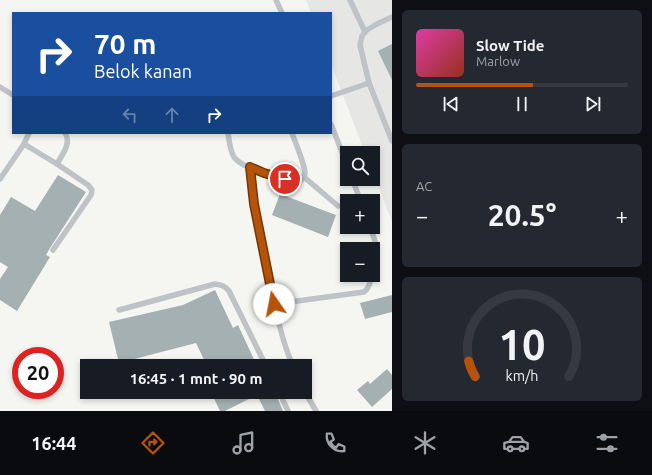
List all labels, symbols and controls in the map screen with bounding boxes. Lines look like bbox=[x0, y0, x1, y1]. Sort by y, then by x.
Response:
icon: right bbox=[28, 28, 80, 80]
text: 70 m bbox=[94, 28, 156, 59]
text: Slow Tide bbox=[476, 37, 544, 54]
text: Marlow bbox=[476, 54, 520, 68]
text: Belok kanan bbox=[94, 61, 192, 81]
icon: previous bbox=[440, 93, 462, 115]
icon: pause bbox=[511, 93, 533, 115]
icon: next bbox=[582, 93, 604, 115]
icon: left bbox=[119, 104, 141, 126]
icon: ahead bbox=[161, 104, 183, 126]
icon: right bbox=[203, 104, 225, 126]
map controls bbox=[340, 146, 380, 282]
button: search bbox=[340, 146, 380, 186]
pin bbox=[268, 162, 302, 196]
icon: arrive bbox=[274, 168, 296, 190]
text: AC bbox=[416, 179, 432, 193]
button: + bbox=[340, 194, 380, 234]
text: 20.5° bbox=[488, 198, 556, 232]
text: − bbox=[416, 203, 428, 228]
text: + bbox=[616, 203, 628, 228]
button: − bbox=[340, 242, 380, 282]
position arrow bbox=[253, 283, 295, 325]
text: 10 bbox=[499, 321, 545, 368]
speed limit sign: 20 bbox=[12, 347, 64, 399]
text: km/h bbox=[506, 368, 538, 384]
text: 16:45 · 1 mnt · 90 m bbox=[130, 370, 262, 387]
icon: directions bbox=[139, 429, 167, 457]
icon: music bbox=[230, 429, 258, 457]
icon: phone bbox=[321, 429, 349, 457]
icon: climate bbox=[411, 429, 439, 457]
icon: car bbox=[502, 429, 530, 457]
icon: filters bbox=[593, 429, 621, 457]
text: 16:44 bbox=[31, 433, 76, 453]

